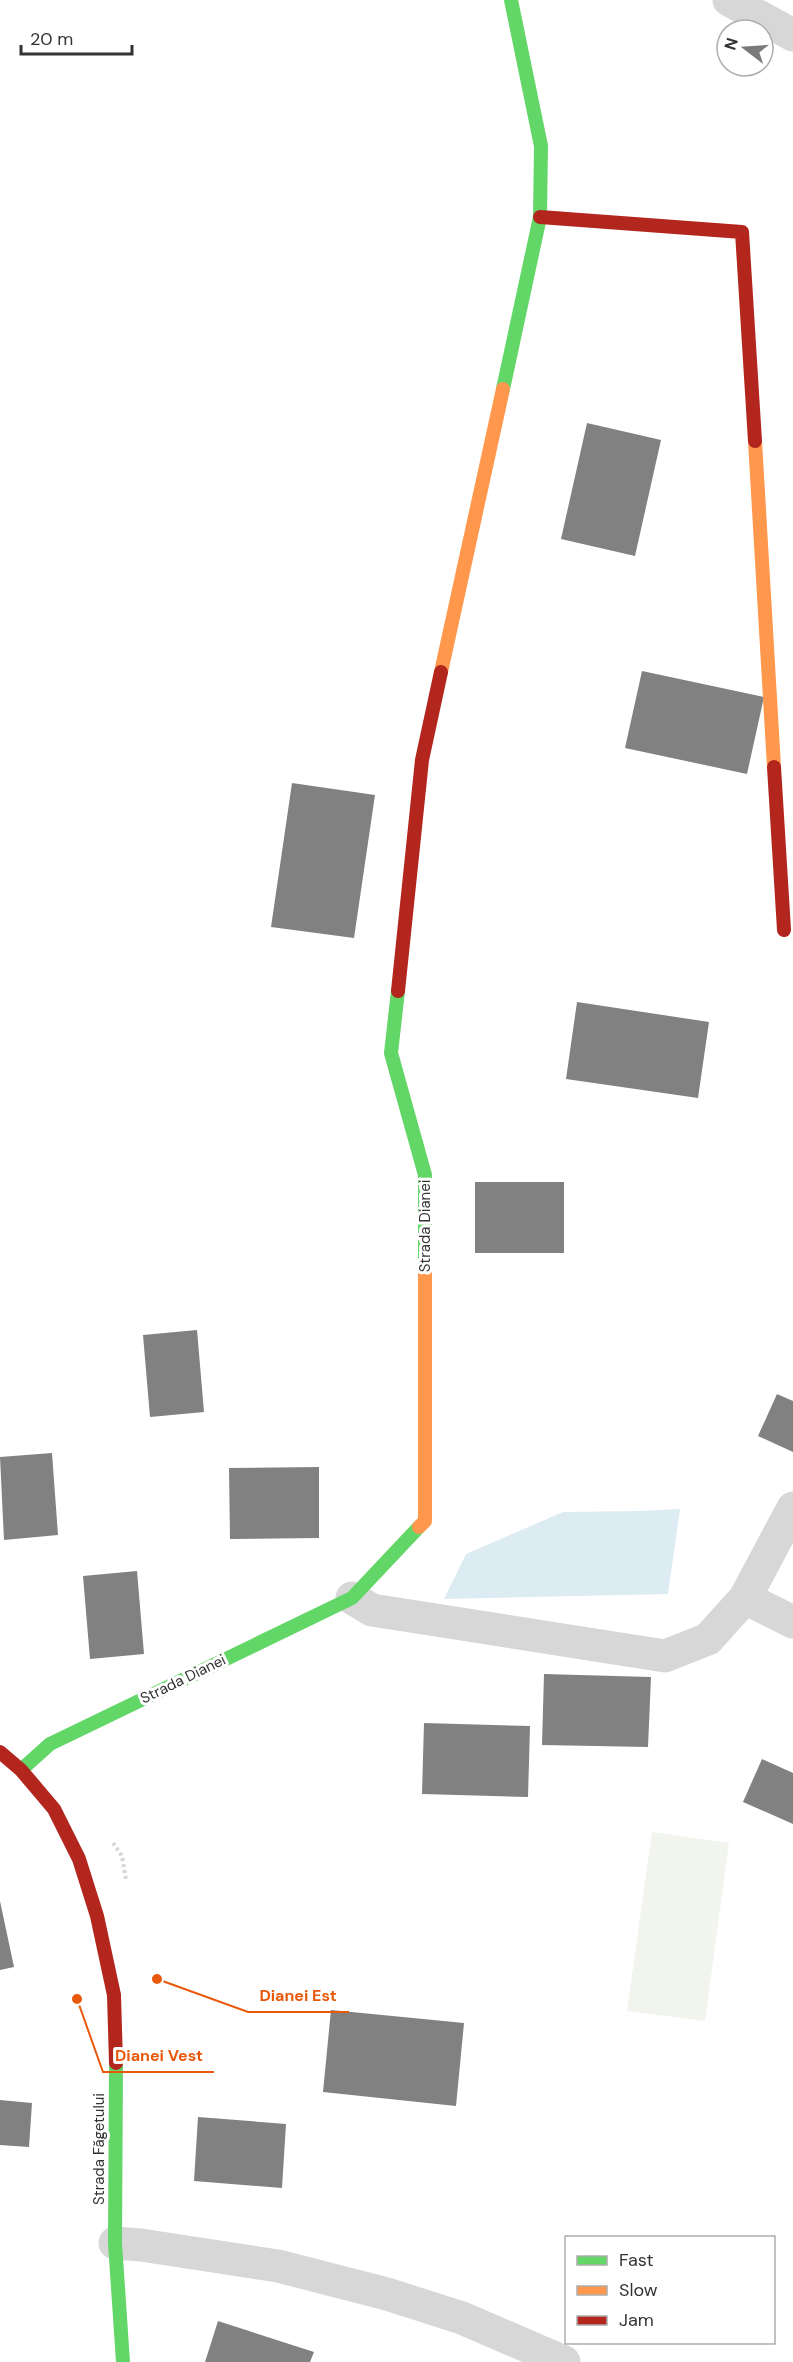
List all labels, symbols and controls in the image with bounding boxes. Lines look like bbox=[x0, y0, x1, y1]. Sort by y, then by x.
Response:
scale bar bbox=[21, 18, 132, 56]
north arrow bbox=[715, 18, 775, 78]
text: 20 m bbox=[30, 27, 73, 51]
text: N bbox=[719, 35, 743, 52]
street label: Strada Dianei bbox=[415, 1180, 435, 1272]
street label: Strada Dianei bbox=[137, 1650, 229, 1708]
callout: Dianei Est bbox=[248, 1978, 349, 2012]
text: Dianei Est bbox=[259, 1985, 337, 2006]
callout: Dianei Vest bbox=[103, 2038, 214, 2072]
text: Dianei Vest bbox=[115, 2045, 203, 2066]
street label: Strada Făgetului bbox=[89, 2093, 109, 2205]
legend bbox=[565, 2236, 775, 2344]
text: Fast bbox=[619, 2248, 654, 2272]
text: Slow bbox=[619, 2278, 658, 2302]
text: Jam bbox=[619, 2308, 654, 2332]

